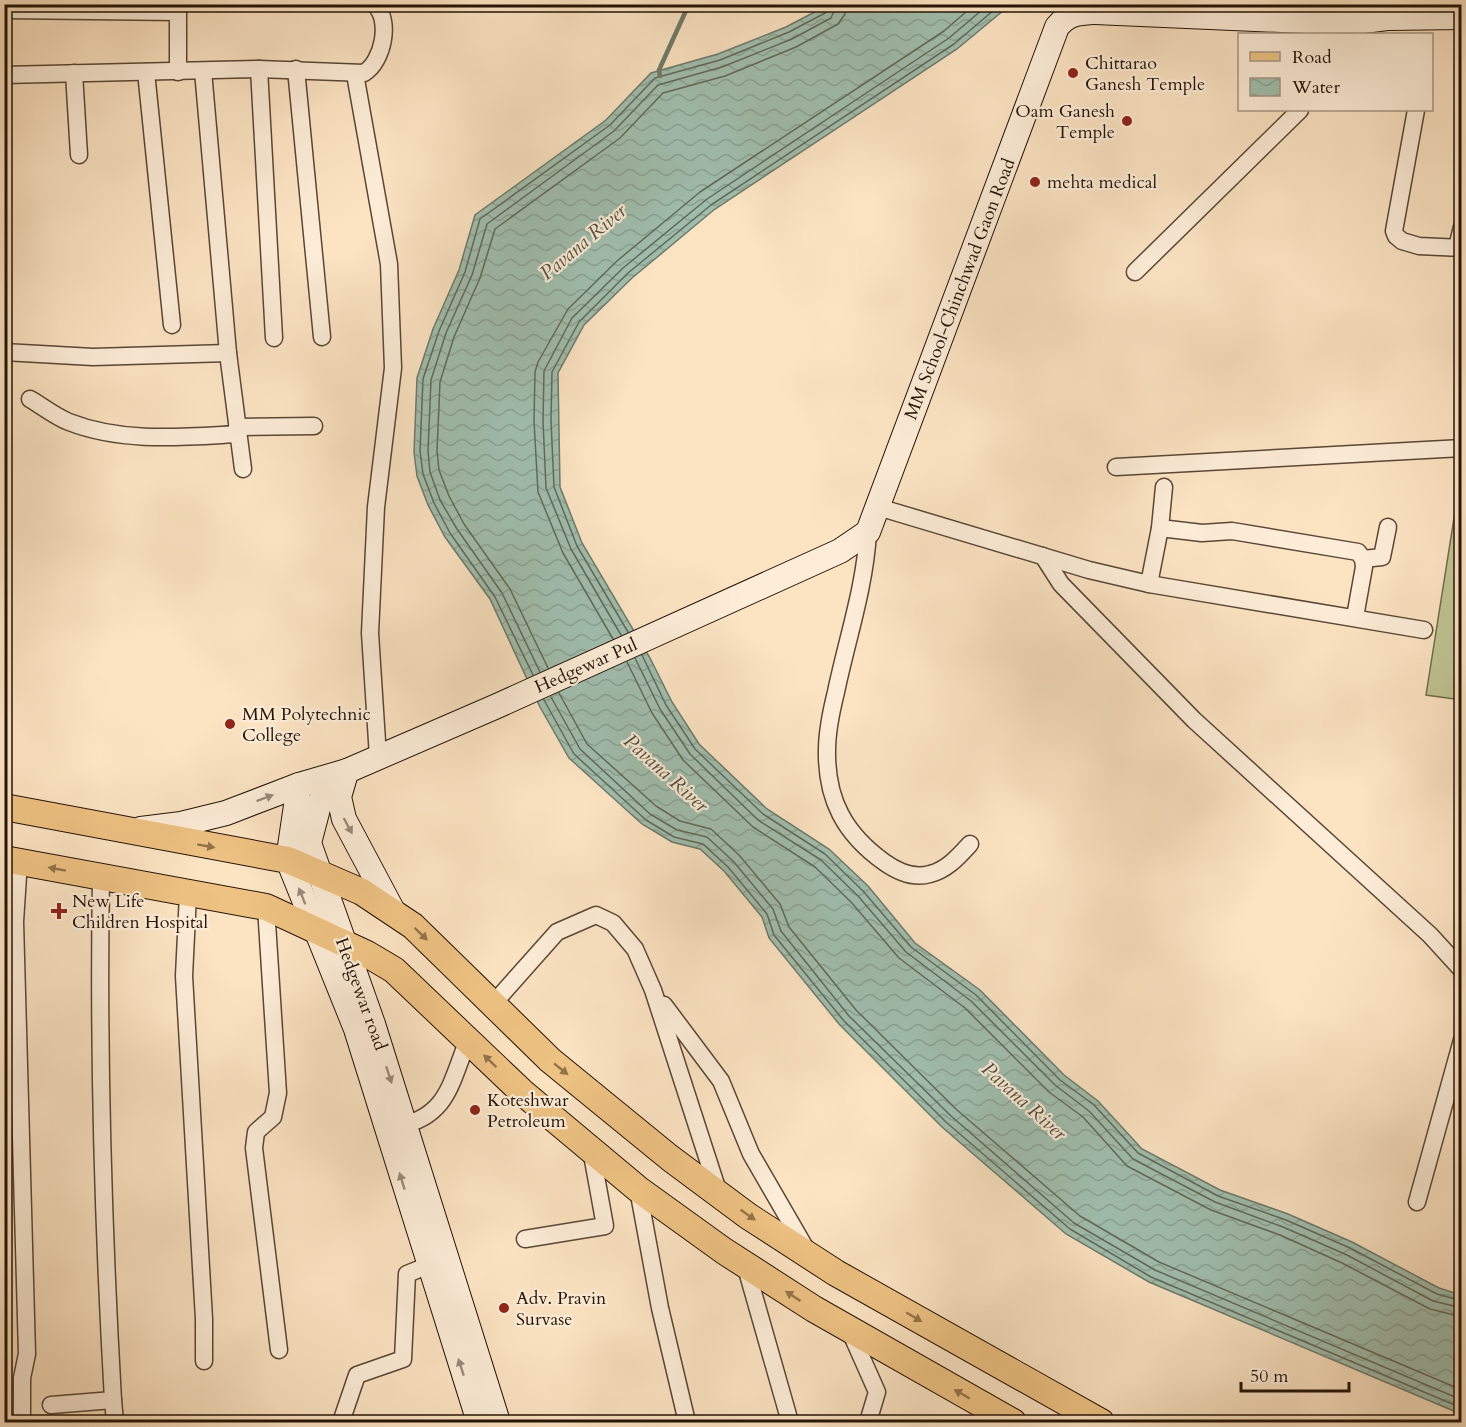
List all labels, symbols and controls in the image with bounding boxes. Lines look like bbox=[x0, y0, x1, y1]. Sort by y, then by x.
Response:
legend bbox=[1238, 33, 1433, 111]
text: Road bbox=[1292, 45, 1332, 70]
place label: Chittarao Ganesh Temple bbox=[1085, 51, 1205, 97]
marker: Chittarao Ganesh Temple bbox=[1066, 66, 1080, 80]
text: Water bbox=[1291, 75, 1341, 100]
place label: Oam Ganesh Temple bbox=[1015, 99, 1115, 145]
marker: Oam Ganesh Temple bbox=[1120, 114, 1134, 128]
street label: MM School-Chinchwad Gaon Road bbox=[899, 154, 1022, 423]
place label: mehta medical bbox=[1047, 170, 1158, 195]
marker: mehta medical bbox=[1028, 175, 1042, 189]
water label: Pavana River bbox=[534, 197, 633, 286]
street label: Hedgewar Pul bbox=[531, 632, 642, 700]
place label: MM Polytechnic College bbox=[242, 702, 371, 748]
marker: MM Polytechnic College bbox=[223, 717, 237, 731]
water label: Pavana River bbox=[618, 728, 715, 819]
one-way arrow bbox=[256, 793, 274, 803]
one-way arrow bbox=[343, 818, 353, 835]
one-way arrow bbox=[197, 842, 216, 851]
one-way arrow bbox=[47, 864, 66, 873]
one-way arrow bbox=[297, 886, 307, 904]
place label: New Life Children Hospital bbox=[72, 889, 209, 935]
marker: New Life Children Hospital bbox=[50, 902, 68, 920]
one-way arrow bbox=[414, 927, 429, 941]
street label: Hedgewar road bbox=[329, 934, 393, 1054]
one-way arrow bbox=[484, 1055, 498, 1069]
water label: Pavana River bbox=[976, 1056, 1073, 1147]
one-way arrow bbox=[554, 1063, 569, 1075]
one-way arrow bbox=[385, 1066, 395, 1084]
place label: Koteshwar Petroleum bbox=[487, 1088, 569, 1134]
marker: Koteshwar Petroleum bbox=[468, 1103, 482, 1117]
one-way arrow bbox=[397, 1172, 406, 1190]
one-way arrow bbox=[740, 1209, 756, 1220]
place label: Adv. Pravin Survase bbox=[516, 1286, 607, 1332]
one-way arrow bbox=[785, 1290, 801, 1301]
marker: Adv. Pravin Survase bbox=[497, 1301, 511, 1315]
one-way arrow bbox=[906, 1312, 923, 1322]
scale bar bbox=[1241, 1355, 1349, 1393]
one-way arrow bbox=[456, 1358, 465, 1376]
text: 50 m bbox=[1250, 1364, 1289, 1389]
one-way arrow bbox=[954, 1388, 970, 1399]

